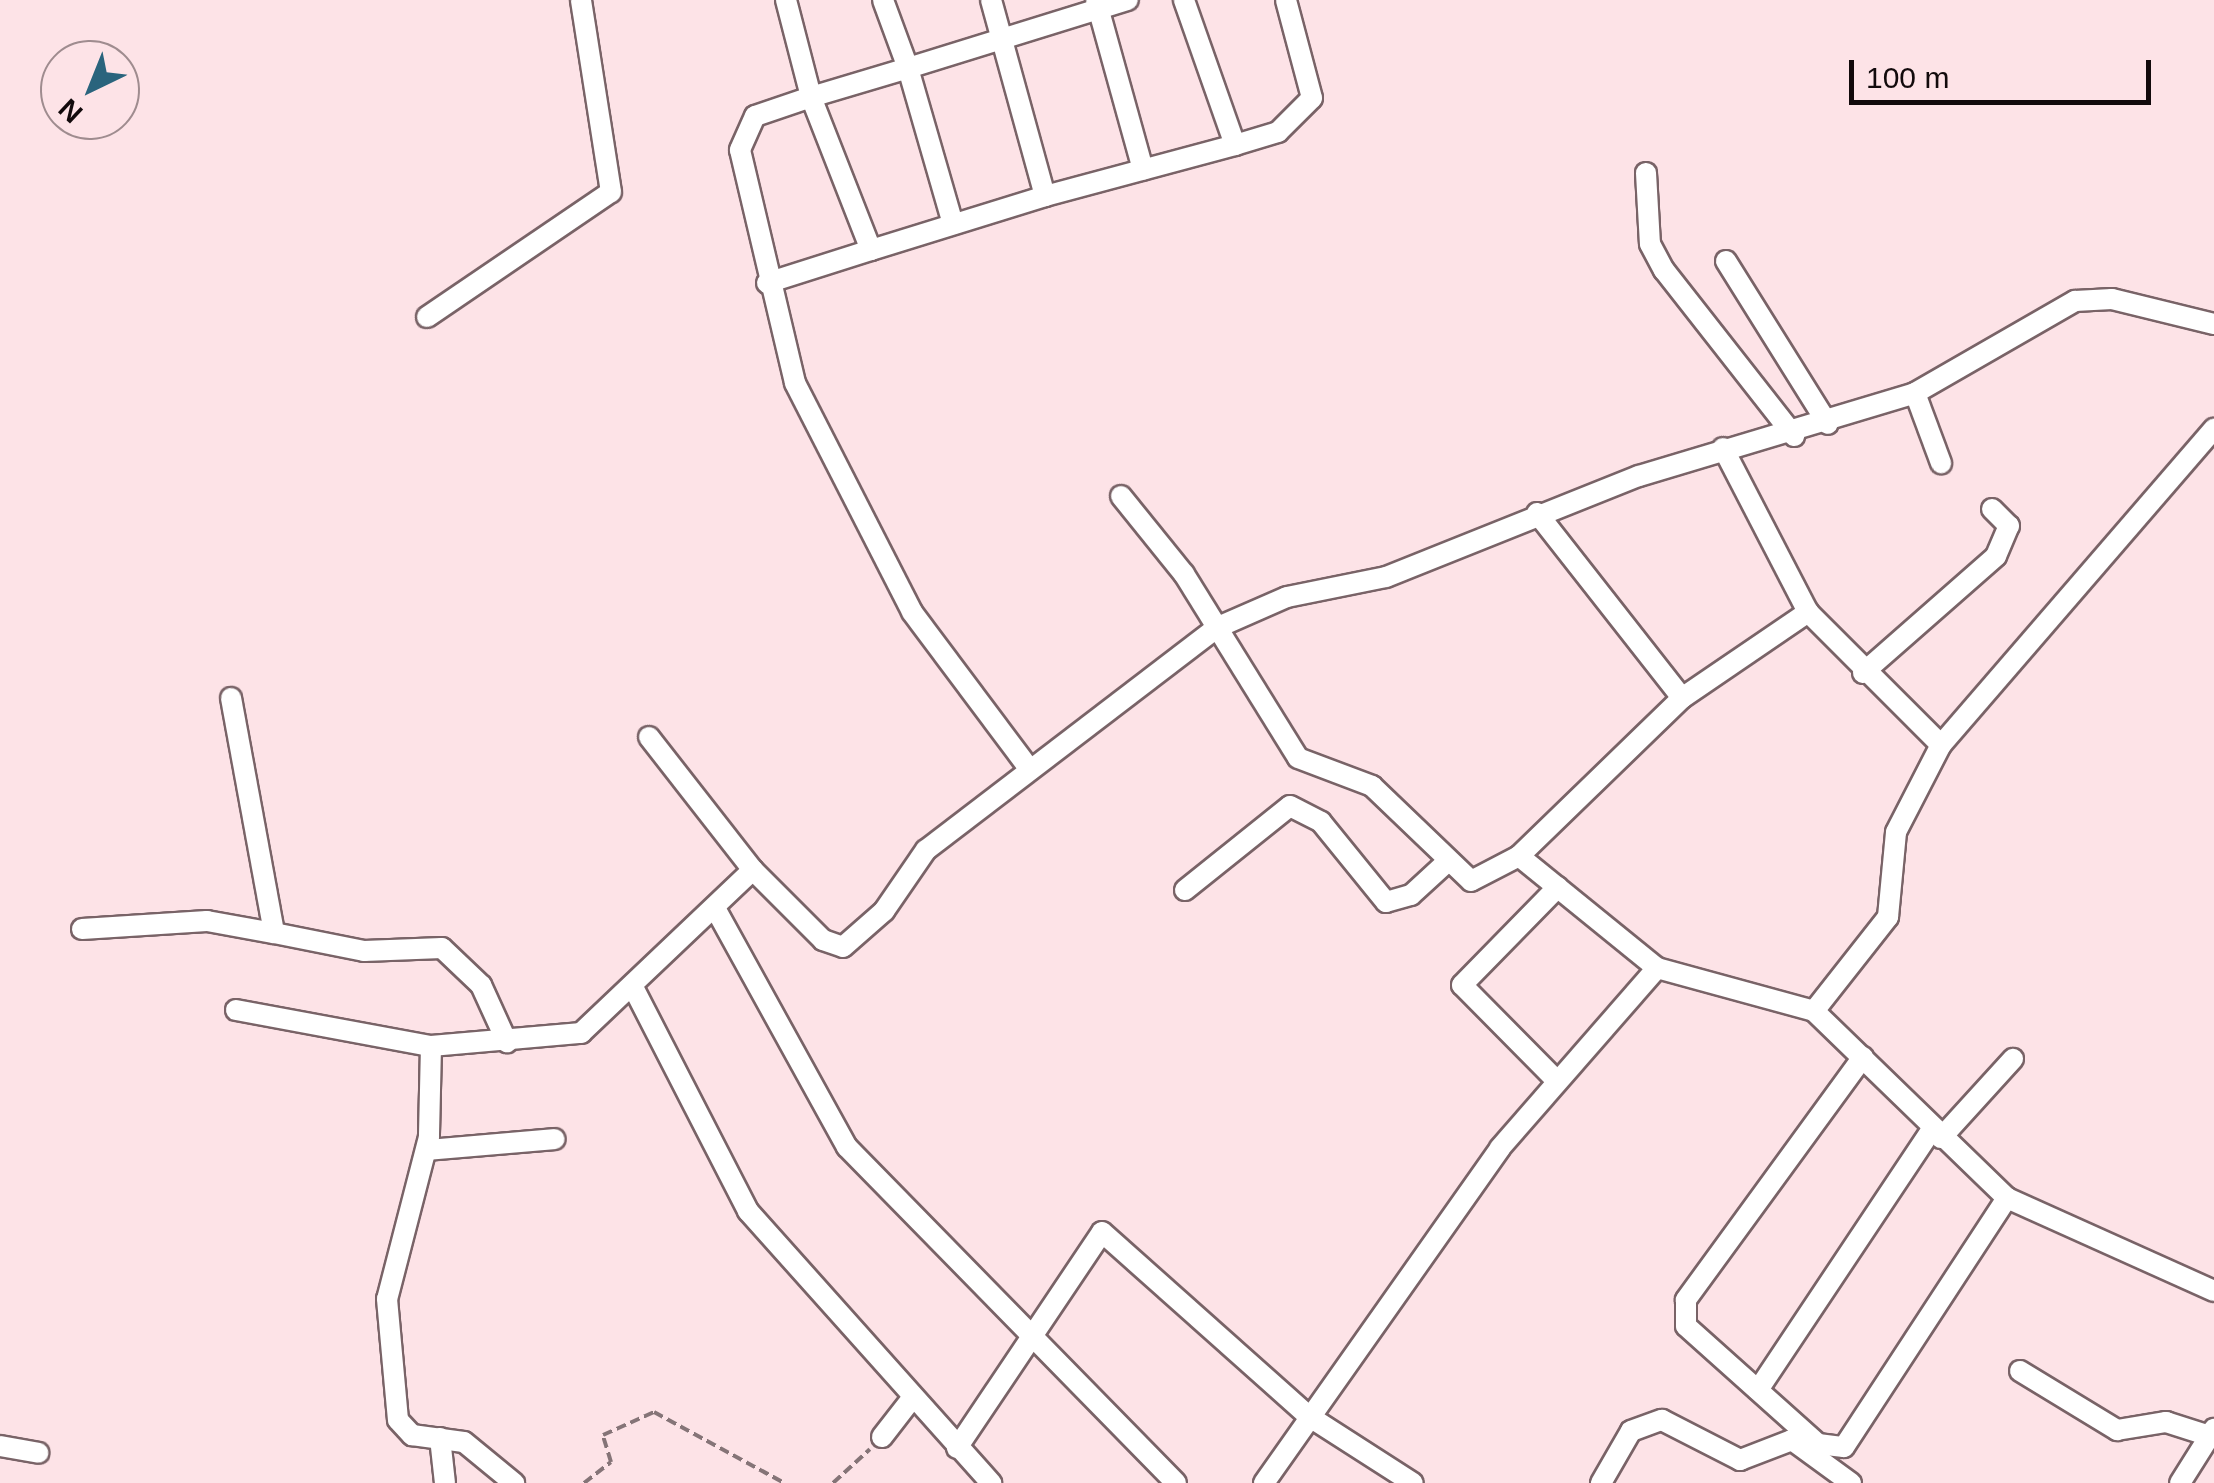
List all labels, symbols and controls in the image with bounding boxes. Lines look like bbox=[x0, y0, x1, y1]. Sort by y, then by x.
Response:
north arrow bbox=[40, 40, 140, 140]
scale bar bbox=[1854, 40, 2156, 102]
text: 100 m bbox=[1866, 61, 1949, 94]
text: N bbox=[53, 93, 89, 129]

